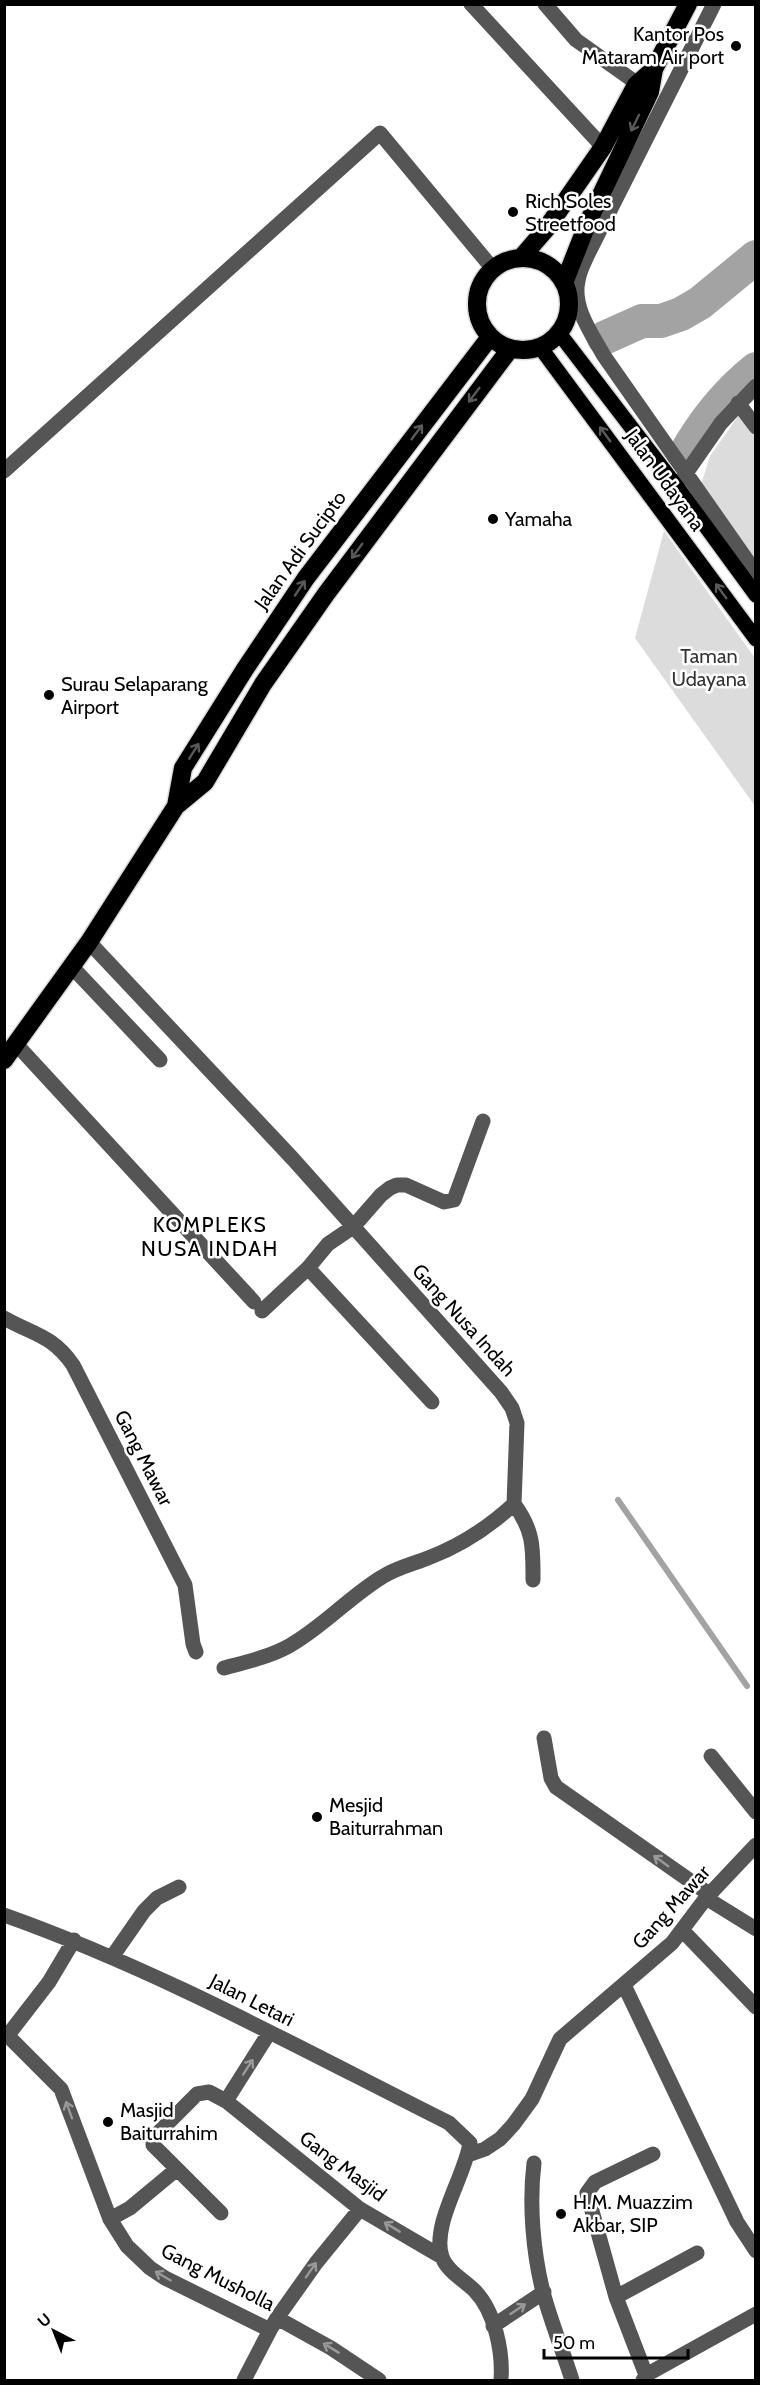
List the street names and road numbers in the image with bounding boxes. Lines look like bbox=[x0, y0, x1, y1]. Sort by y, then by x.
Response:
street label: Jalan Udayana bbox=[620, 424, 710, 536]
street label: Jalan Adi Sucipto bbox=[248, 486, 351, 615]
street label: Gang Nusa Indah bbox=[407, 1259, 521, 1381]
street label: Gang Mawar bbox=[110, 1406, 179, 1511]
street label: Gang Mawar bbox=[627, 1860, 715, 1954]
street label: Jalan Letari bbox=[205, 1968, 298, 2031]
street label: Gang Masjid bbox=[295, 2126, 391, 2206]
street label: Gang Musholla bbox=[157, 2238, 279, 2316]

